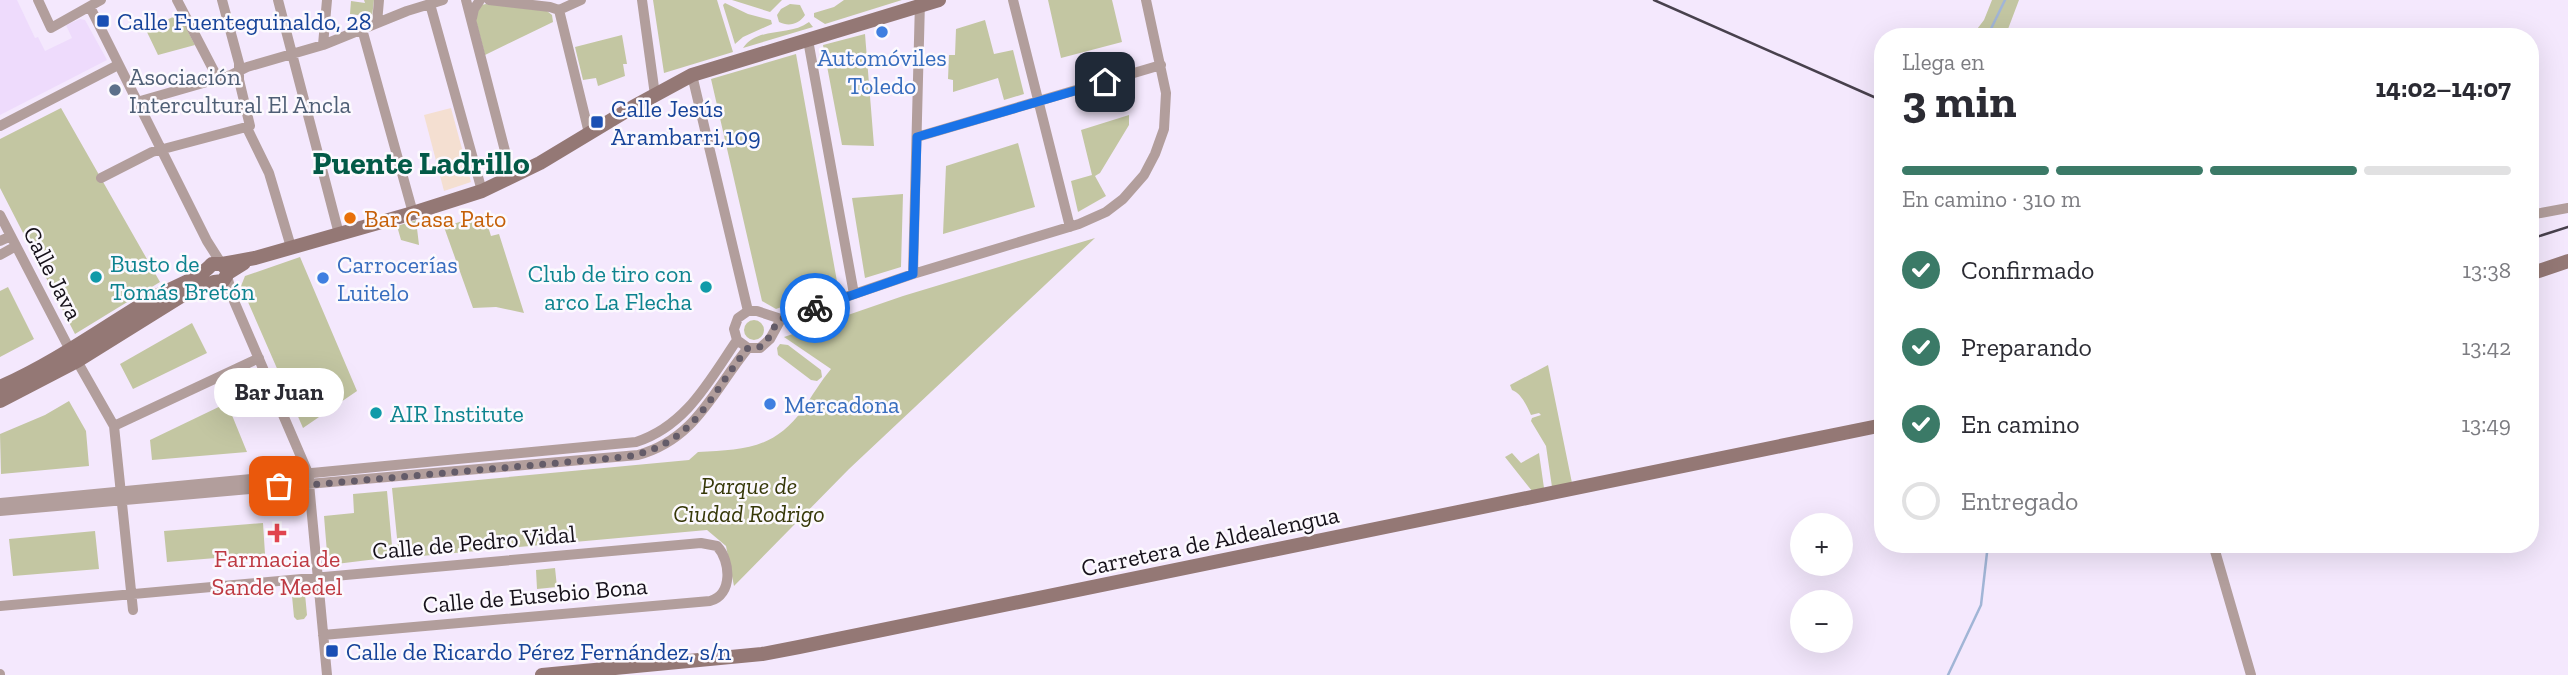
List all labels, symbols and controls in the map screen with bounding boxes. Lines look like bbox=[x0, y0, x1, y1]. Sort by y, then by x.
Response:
place label: Calle Fuenteguinaldo, 28 bbox=[117, 7, 372, 36]
marker: Calle Fuenteguinaldo, 28 bbox=[95, 13, 111, 29]
marker: Automóviles Toledo bbox=[874, 24, 890, 40]
place label: Automóviles Toledo bbox=[817, 43, 947, 100]
text: Llega en bbox=[1902, 48, 1984, 76]
pin bbox=[1075, 52, 1135, 112]
place label: Asociación Intercultural El Ancla bbox=[129, 62, 352, 119]
icon: home bbox=[1086, 63, 1124, 101]
text: 14:02–14:07 bbox=[2376, 72, 2511, 104]
text: 3 min bbox=[1902, 74, 2016, 129]
marker: Asociación Intercultural El Ancla bbox=[107, 82, 123, 98]
place label: Calle Jesús Arambarri,109 bbox=[611, 94, 761, 151]
marker: Calle Jesús Arambarri,109 bbox=[589, 114, 605, 130]
district label: Puente Ladrillo bbox=[312, 144, 530, 182]
text: En camino · 310 m bbox=[1902, 185, 2081, 213]
place label: Bar Casa Pato bbox=[364, 204, 506, 233]
marker: Bar Casa Pato bbox=[342, 210, 358, 226]
street label: Calle Java bbox=[17, 221, 89, 325]
place label: Busto de Tomás Bretón bbox=[110, 249, 255, 306]
place label: Carrocerías Luitelo bbox=[337, 250, 458, 307]
icon: check bbox=[1902, 251, 1940, 289]
text: Confirmado bbox=[1961, 254, 2094, 286]
text: 13:38 bbox=[2462, 256, 2511, 284]
place label: Club de tiro con arco La Flecha bbox=[528, 259, 692, 316]
marker: Busto de Tomás Bretón bbox=[88, 269, 104, 285]
marker: Carrocerías Luitelo bbox=[315, 270, 331, 286]
courier bbox=[780, 273, 850, 343]
marker: Club de tiro con arco La Flecha bbox=[698, 279, 714, 295]
icon: bike bbox=[796, 289, 834, 327]
icon: check bbox=[1902, 328, 1940, 366]
text: Preparando bbox=[1961, 331, 2092, 363]
text: 13:42 bbox=[2462, 333, 2511, 361]
callout: Bar Juan bbox=[214, 367, 344, 416]
text: Bar Juan bbox=[234, 378, 324, 406]
place label: Mercadona bbox=[784, 390, 900, 419]
marker: Mercadona bbox=[762, 396, 778, 412]
place label: AIR Institute bbox=[390, 399, 524, 428]
marker: AIR Institute bbox=[368, 405, 384, 421]
icon: check bbox=[1902, 405, 1940, 443]
text: En camino bbox=[1961, 408, 2080, 440]
text: 13:49 bbox=[2461, 410, 2511, 438]
pin bbox=[249, 456, 309, 516]
icon: bag bbox=[260, 467, 298, 505]
park label: Parque de Ciudad Rodrigo bbox=[673, 471, 825, 528]
text: Entregado bbox=[1961, 485, 2078, 517]
street label: Carretera de Aldealengua bbox=[1079, 499, 1342, 582]
map controls bbox=[1790, 513, 1853, 653]
button: + bbox=[1790, 513, 1853, 576]
street label: Calle de Pedro Vidal bbox=[371, 519, 577, 565]
marker: Farmacia de Sande Medel bbox=[269, 525, 285, 541]
place label: Farmacia de Sande Medel bbox=[212, 544, 342, 601]
street label: Calle de Eusebio Bona bbox=[422, 571, 649, 619]
button: − bbox=[1790, 590, 1853, 653]
place label: Calle de Ricardo Pérez Fernández, s/n bbox=[346, 637, 732, 666]
marker: Calle de Ricardo Pérez Fernández, s/n bbox=[324, 643, 340, 659]

